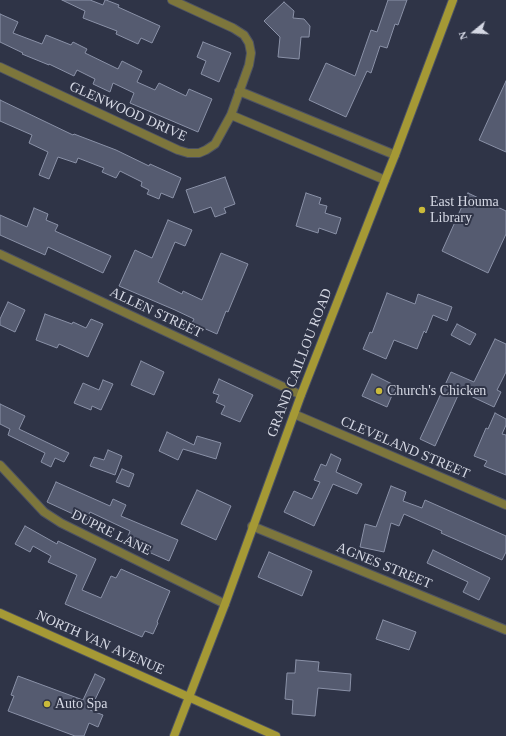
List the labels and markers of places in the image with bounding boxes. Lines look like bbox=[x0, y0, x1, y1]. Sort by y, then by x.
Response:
place label: East Houma Library bbox=[430, 194, 499, 226]
marker: East Houma Library bbox=[417, 205, 427, 215]
place label: Church's Chicken bbox=[387, 383, 486, 399]
marker: Church's Chicken bbox=[374, 386, 384, 396]
place label: Auto Spa bbox=[55, 696, 108, 712]
marker: Auto Spa bbox=[42, 699, 52, 709]

